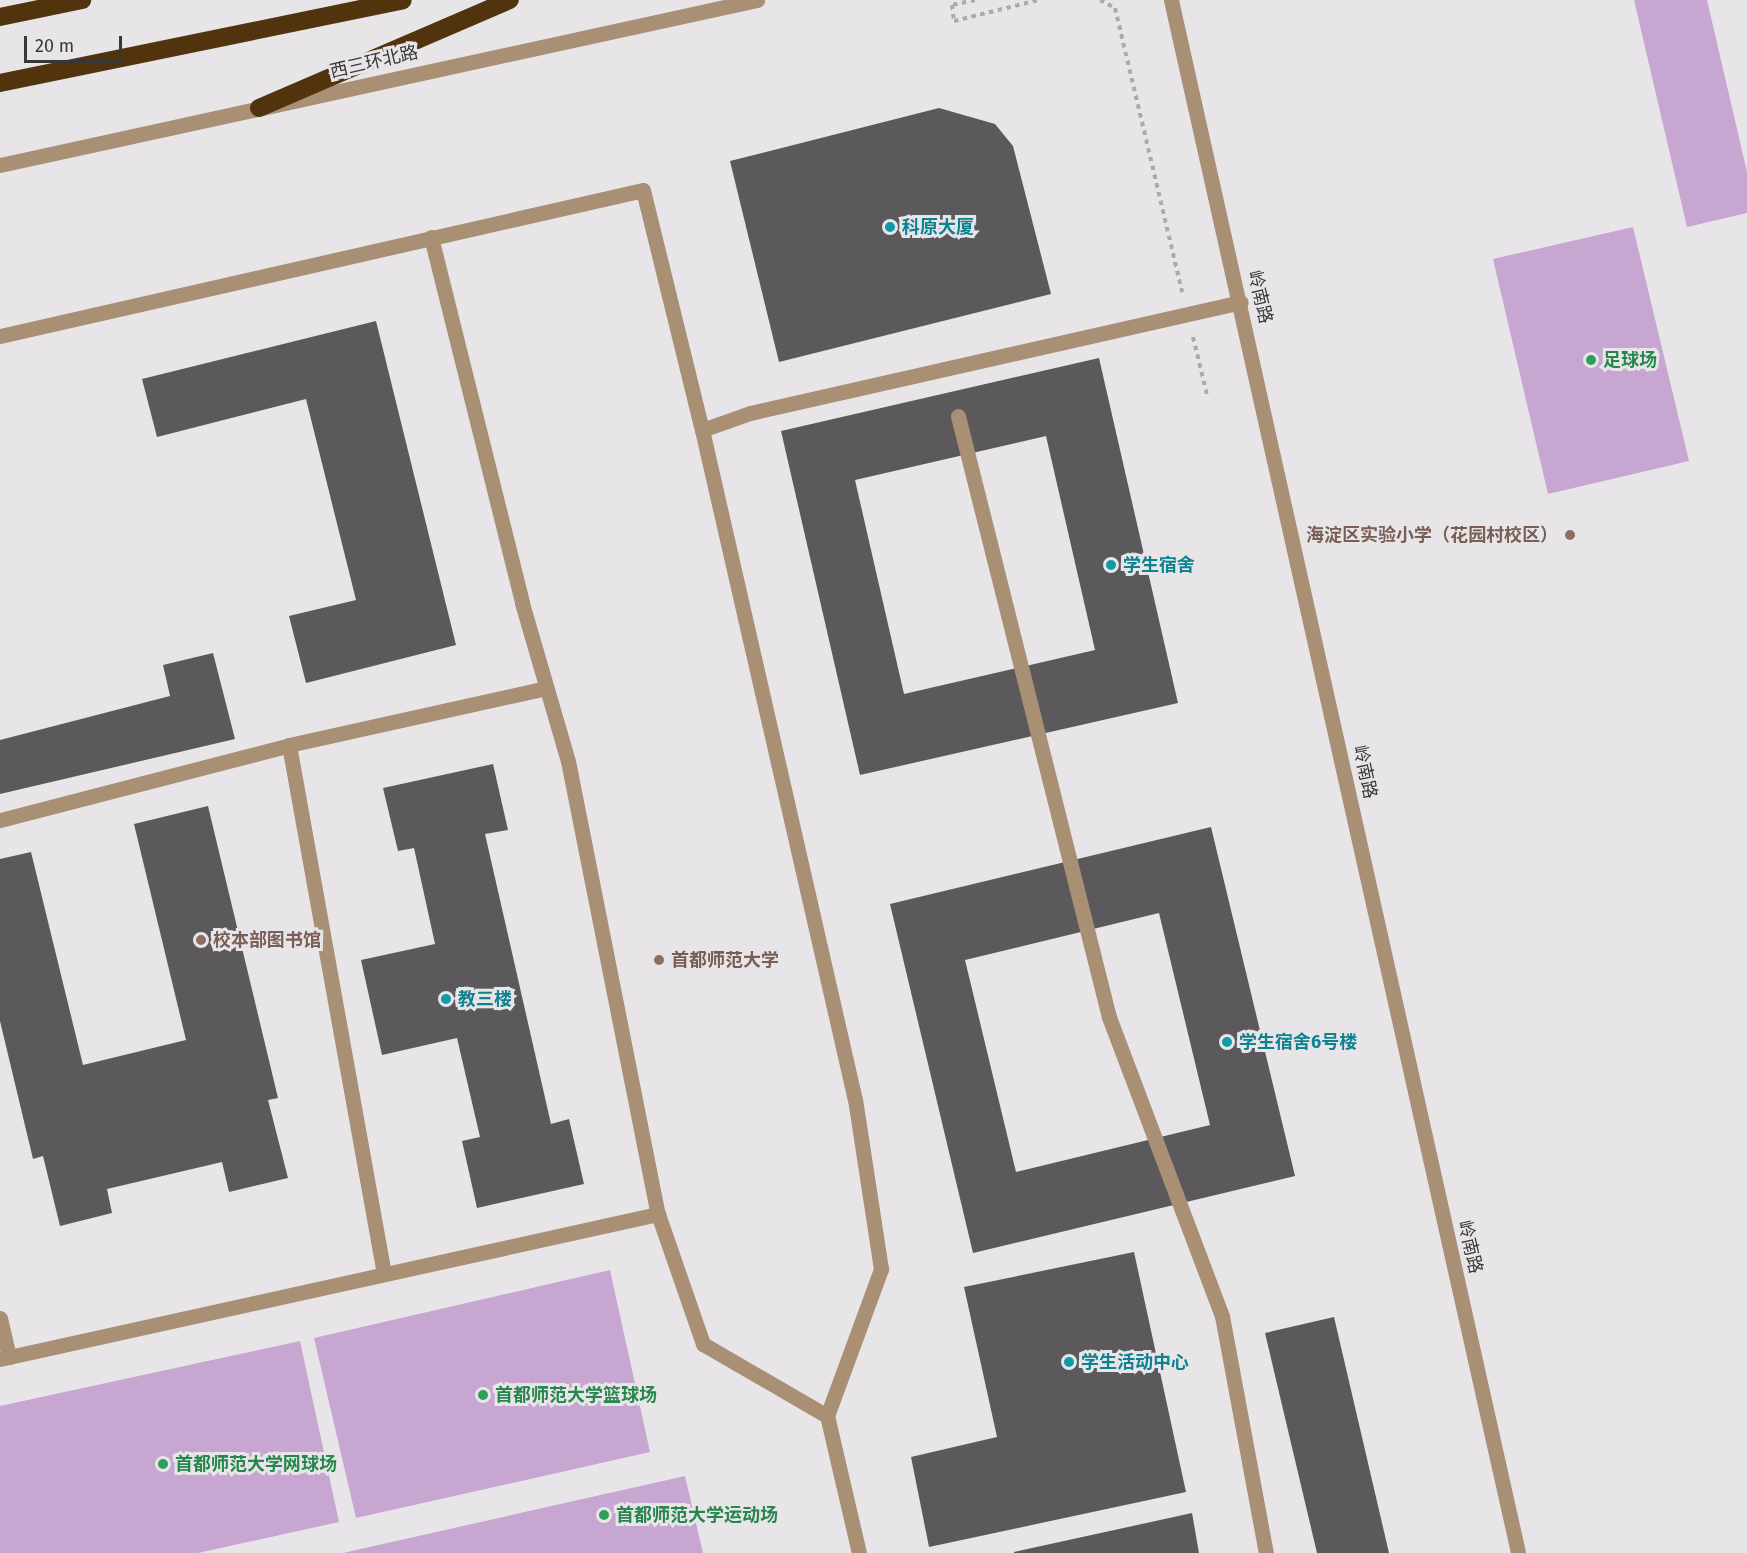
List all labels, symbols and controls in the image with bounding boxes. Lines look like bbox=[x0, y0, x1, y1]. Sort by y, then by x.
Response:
scale bar bbox=[27, 24, 124, 62]
text: 20 m bbox=[35, 35, 74, 57]
street label: 西三环北路 bbox=[328, 41, 420, 83]
place label: 科原大厦 bbox=[902, 216, 974, 238]
marker: 科原大厦 bbox=[883, 220, 897, 234]
street label: 岭南路 bbox=[1243, 268, 1277, 326]
place label: 足球场 bbox=[1603, 349, 1657, 371]
marker: 足球场 bbox=[1584, 353, 1598, 367]
place label: 海淀区实验小学（花园村校区） bbox=[1306, 524, 1558, 546]
marker: 海淀区实验小学（花园村校区） bbox=[1563, 528, 1577, 542]
place label: 学生宿舍 bbox=[1123, 554, 1195, 576]
marker: 学生宿舍 bbox=[1104, 558, 1118, 572]
street label: 岭南路 bbox=[1349, 743, 1381, 801]
place label: 校本部图书馆 bbox=[213, 929, 321, 951]
marker: 校本部图书馆 bbox=[194, 933, 208, 947]
place label: 首都师范大学 bbox=[671, 949, 779, 971]
marker: 首都师范大学 bbox=[652, 953, 666, 967]
place label: 教三楼 bbox=[458, 988, 512, 1010]
marker: 教三楼 bbox=[439, 992, 453, 1006]
place label: 学生宿舍6号楼 bbox=[1239, 1031, 1357, 1053]
marker: 学生宿舍6号楼 bbox=[1220, 1035, 1234, 1049]
street label: 岭南路 bbox=[1453, 1218, 1487, 1276]
place label: 学生活动中心 bbox=[1081, 1351, 1189, 1373]
marker: 学生活动中心 bbox=[1062, 1355, 1076, 1369]
place label: 首都师范大学篮球场 bbox=[495, 1384, 657, 1406]
marker: 首都师范大学篮球场 bbox=[476, 1388, 490, 1402]
place label: 首都师范大学网球场 bbox=[175, 1453, 337, 1475]
marker: 首都师范大学网球场 bbox=[156, 1457, 170, 1471]
place label: 首都师范大学运动场 bbox=[616, 1504, 778, 1526]
marker: 首都师范大学运动场 bbox=[597, 1508, 611, 1522]

